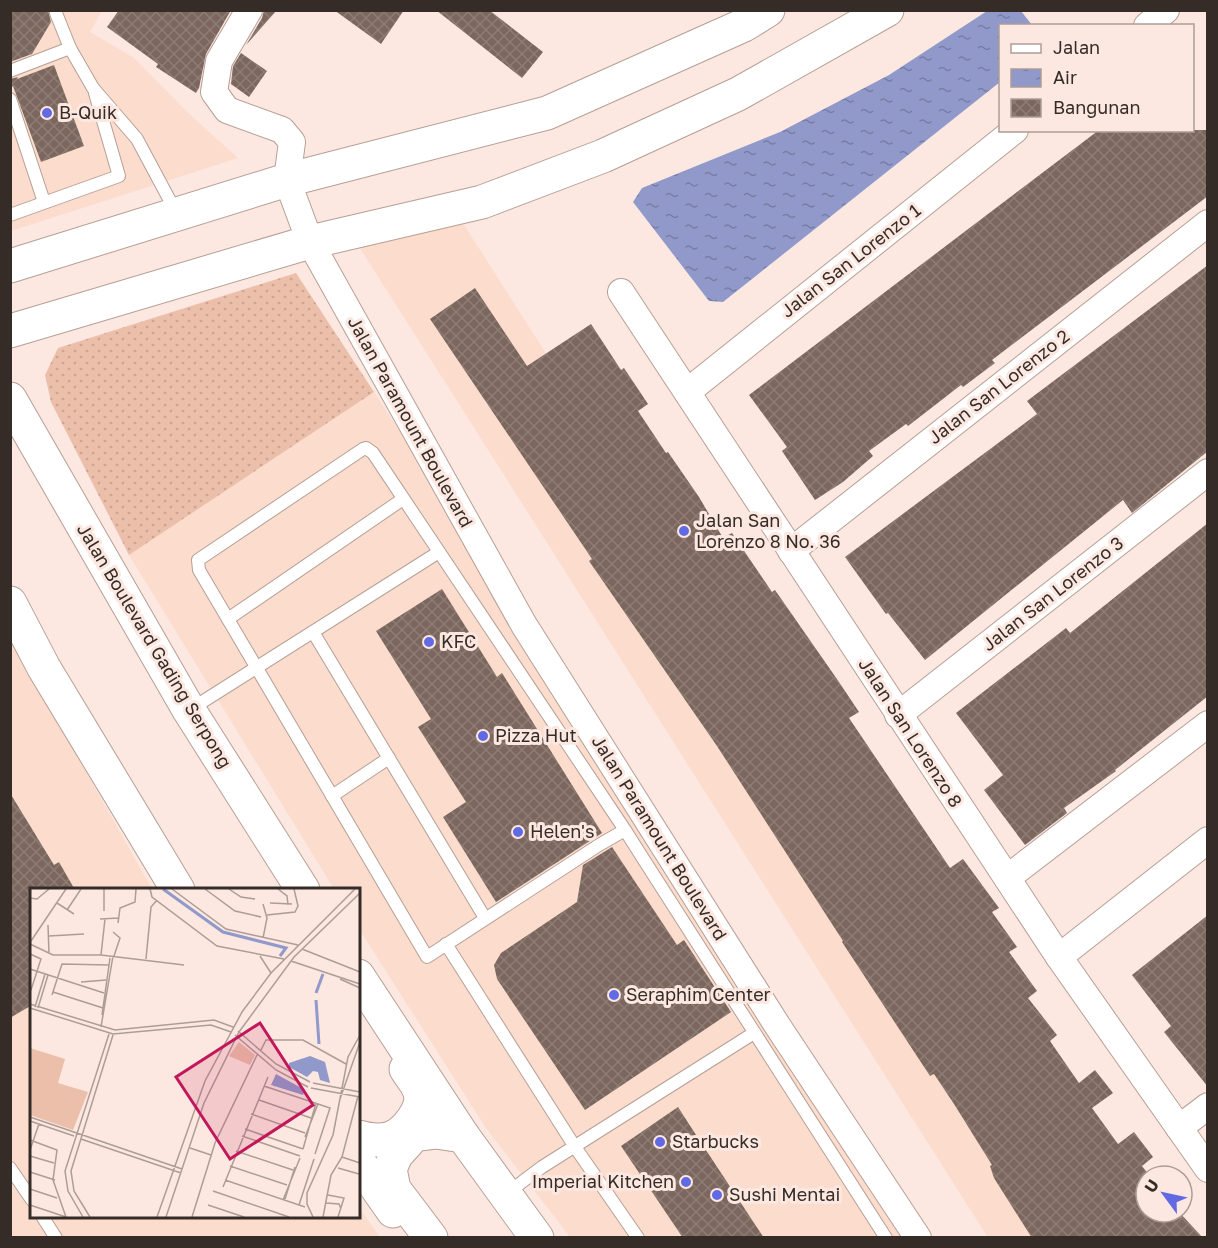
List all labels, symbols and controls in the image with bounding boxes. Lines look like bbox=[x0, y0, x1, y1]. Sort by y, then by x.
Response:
legend bbox=[999, 24, 1194, 132]
text: Jalan bbox=[1053, 36, 1100, 58]
text: Air bbox=[1053, 66, 1077, 88]
text: Bangunan bbox=[1053, 96, 1141, 118]
place label: B-Quik bbox=[59, 101, 117, 123]
marker: B-Quik bbox=[40, 106, 54, 120]
street label: Jalan San Lorenzo 1 bbox=[776, 199, 925, 322]
street label: Jalan Paramount Boulevard bbox=[344, 312, 478, 531]
street label: Jalan San Lorenzo 2 bbox=[923, 324, 1073, 448]
place label: Jalan San Lorenzo 8 No. 36 bbox=[696, 509, 841, 552]
street label: Jalan Boulevard Gading Serpong bbox=[73, 519, 237, 772]
marker: Jalan San Lorenzo 8 No. 36 bbox=[677, 524, 691, 538]
street label: Jalan San Lorenzo 3 bbox=[977, 531, 1127, 655]
place label: KFC bbox=[441, 630, 476, 652]
marker: KFC bbox=[422, 635, 436, 649]
street label: Jalan San Lorenzo 8 bbox=[854, 654, 967, 811]
place label: Pizza Hut bbox=[495, 724, 577, 746]
marker: Pizza Hut bbox=[476, 729, 490, 743]
street label: Jalan Paramount Boulevard bbox=[588, 731, 732, 944]
place label: Helen's bbox=[530, 820, 595, 842]
marker: Helen's bbox=[511, 825, 525, 839]
inset map bbox=[30, 888, 360, 1218]
place label: Seraphim Center bbox=[626, 983, 771, 1005]
marker: Seraphim Center bbox=[607, 988, 621, 1002]
place label: Starbucks bbox=[672, 1130, 759, 1152]
marker: Starbucks bbox=[653, 1135, 667, 1149]
north arrow bbox=[1134, 1164, 1194, 1224]
place label: Imperial Kitchen bbox=[532, 1170, 674, 1192]
marker: Imperial Kitchen bbox=[679, 1175, 693, 1189]
text: U bbox=[1140, 1175, 1163, 1196]
place label: Sushi Mentai bbox=[729, 1183, 840, 1205]
marker: Sushi Mentai bbox=[710, 1188, 724, 1202]

